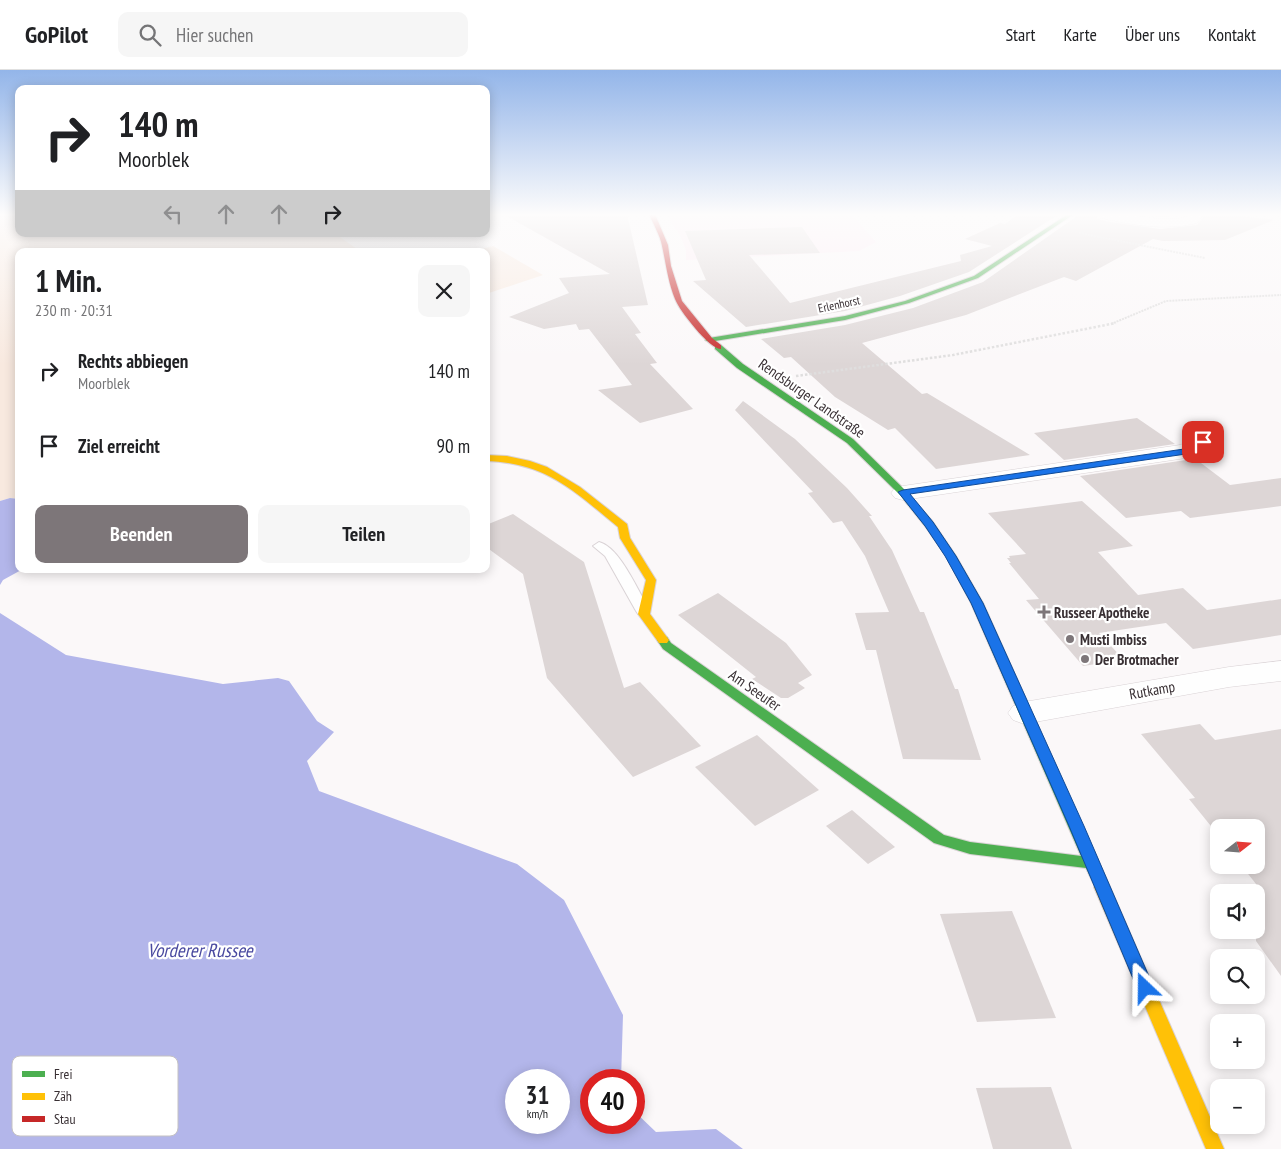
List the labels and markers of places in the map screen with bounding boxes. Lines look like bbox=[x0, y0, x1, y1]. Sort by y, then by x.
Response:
pin bbox=[1182, 421, 1224, 463]
place label: Russeer Apotheke bbox=[1054, 603, 1149, 622]
marker: Russeer Apotheke bbox=[1038, 606, 1050, 618]
place label: Musti Imbiss bbox=[1080, 630, 1147, 649]
marker: Musti Imbiss bbox=[1064, 633, 1076, 645]
place label: Der Brotmacher bbox=[1095, 650, 1179, 669]
marker: Der Brotmacher bbox=[1079, 653, 1091, 665]

